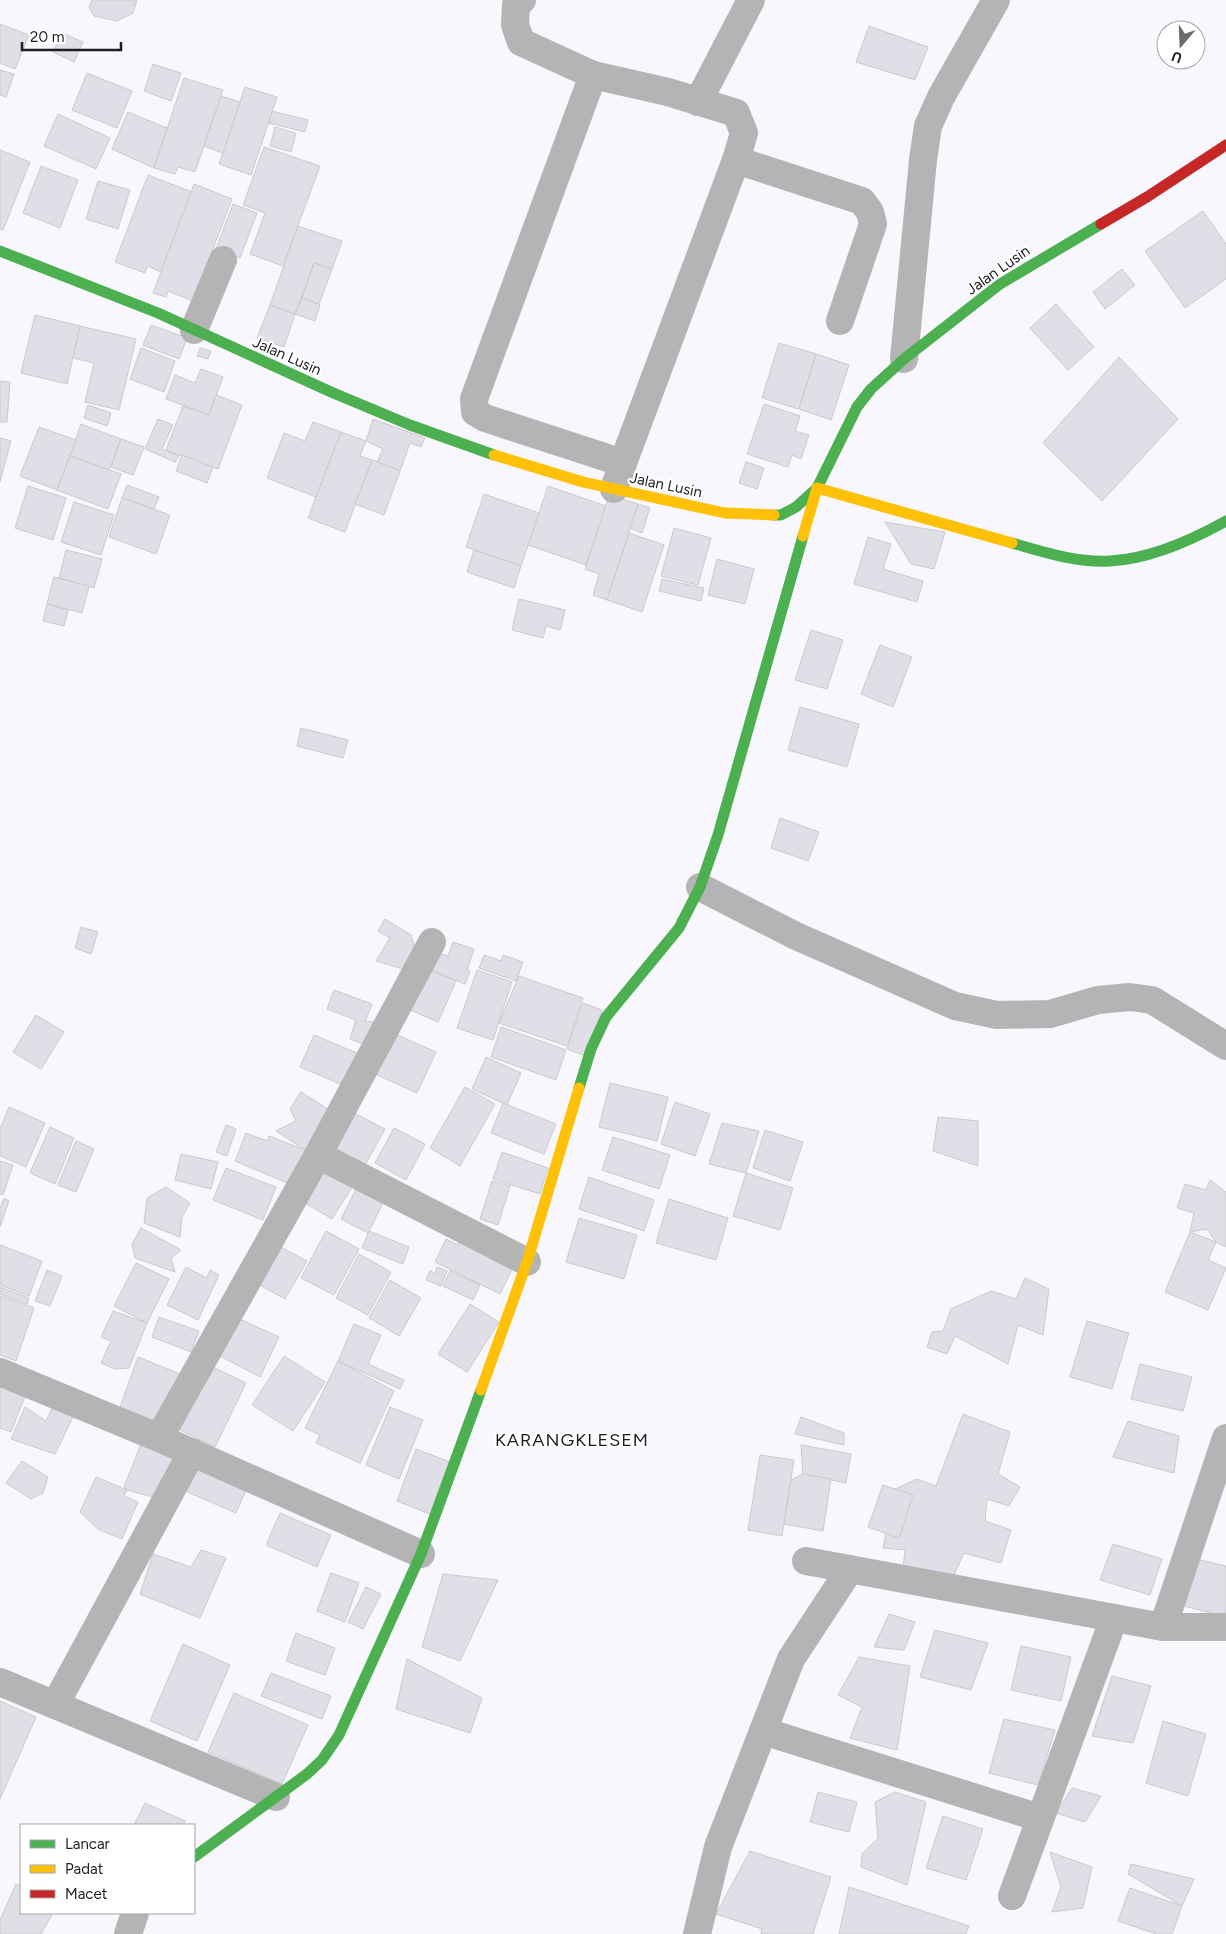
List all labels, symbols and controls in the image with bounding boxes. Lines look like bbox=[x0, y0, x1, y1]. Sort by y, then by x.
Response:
scale bar bbox=[22, 20, 121, 52]
north arrow bbox=[1156, 20, 1206, 70]
text: 20 m bbox=[30, 28, 64, 46]
text: U bbox=[1170, 47, 1184, 66]
street label: Jalan Lusin bbox=[963, 242, 1033, 298]
street label: Jalan Lusin bbox=[250, 333, 324, 379]
street label: Jalan Lusin bbox=[628, 469, 704, 501]
district label: KARANGKLESEM bbox=[495, 1429, 649, 1451]
legend bbox=[20, 1824, 195, 1914]
text: Lancar bbox=[65, 1835, 110, 1853]
text: Padat bbox=[65, 1860, 104, 1878]
text: Macet bbox=[65, 1885, 108, 1903]

